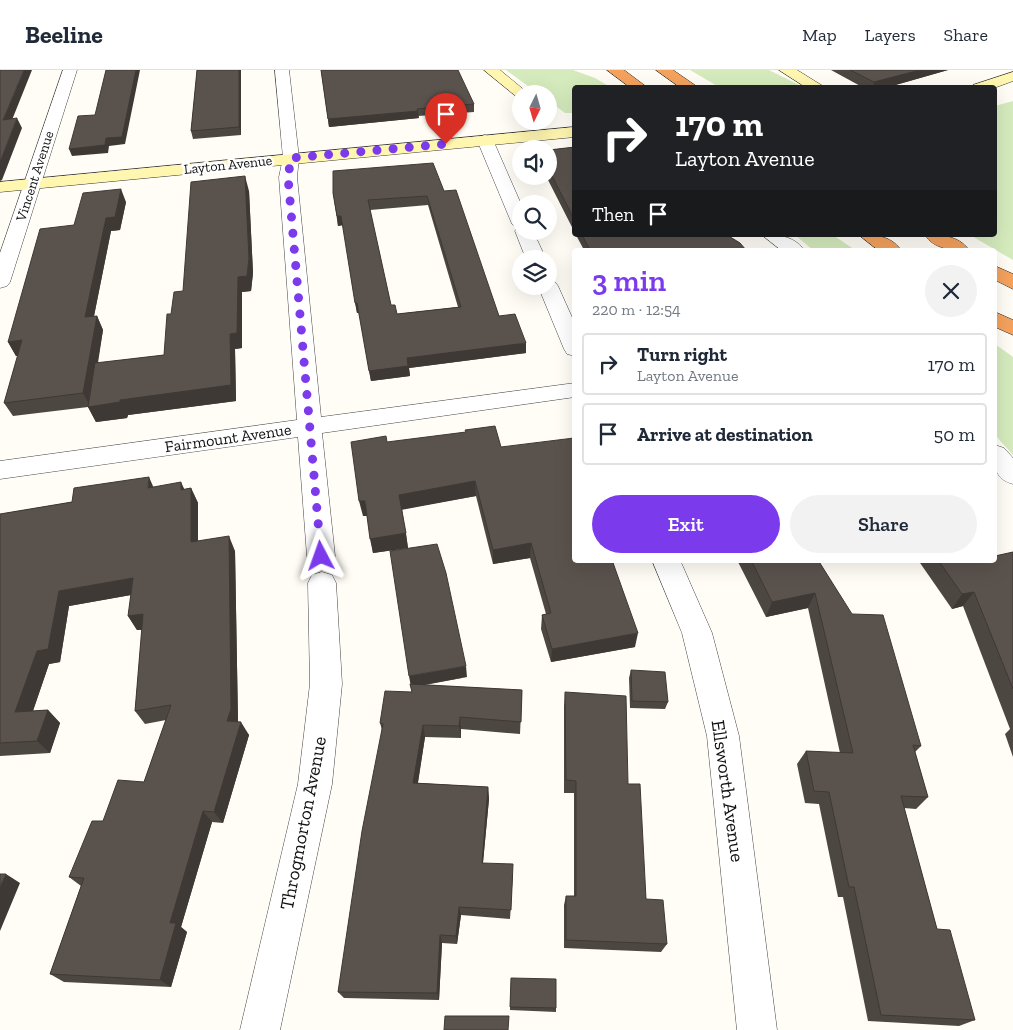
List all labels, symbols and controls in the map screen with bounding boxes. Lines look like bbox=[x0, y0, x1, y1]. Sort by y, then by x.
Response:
text: Beeline bbox=[25, 20, 103, 49]
text: Map bbox=[802, 24, 837, 46]
text: Layers bbox=[865, 24, 916, 46]
text: Share bbox=[944, 24, 988, 46]
north arrow bbox=[512, 85, 558, 130]
map controls bbox=[512, 85, 557, 295]
pin bbox=[425, 93, 467, 144]
icon: arrive bbox=[432, 100, 460, 128]
text: 170 m bbox=[675, 103, 763, 145]
icon: right bbox=[592, 105, 657, 170]
street label: Vincent Avenue bbox=[12, 128, 58, 224]
button: sound bbox=[512, 140, 557, 185]
text: Layton Avenue bbox=[675, 145, 814, 172]
street label: Layton Avenue bbox=[183, 152, 273, 178]
button: search bbox=[512, 195, 557, 240]
icon: arrive bbox=[644, 200, 672, 228]
text: Then bbox=[592, 203, 634, 226]
button: layers bbox=[512, 250, 557, 295]
text: 3 min bbox=[592, 263, 666, 299]
button: close bbox=[925, 265, 977, 317]
text: 220 m · 12:54 bbox=[592, 300, 681, 319]
text: Turn right bbox=[637, 343, 727, 366]
icon: right bbox=[594, 350, 622, 378]
text: 170 m bbox=[927, 353, 975, 376]
text: Layton Avenue bbox=[637, 366, 738, 385]
street label: Fairmount Avenue bbox=[164, 420, 292, 456]
icon: arrive bbox=[594, 420, 622, 448]
text: Arrive at destination bbox=[637, 423, 813, 446]
text: 50 m bbox=[934, 423, 975, 446]
button: Exit bbox=[592, 495, 780, 553]
button: Share bbox=[790, 495, 977, 553]
position arrow bbox=[294, 529, 346, 581]
street label: Ellsworth Avenue bbox=[707, 719, 749, 864]
street label: Throgmorton Avenue bbox=[275, 734, 331, 912]

